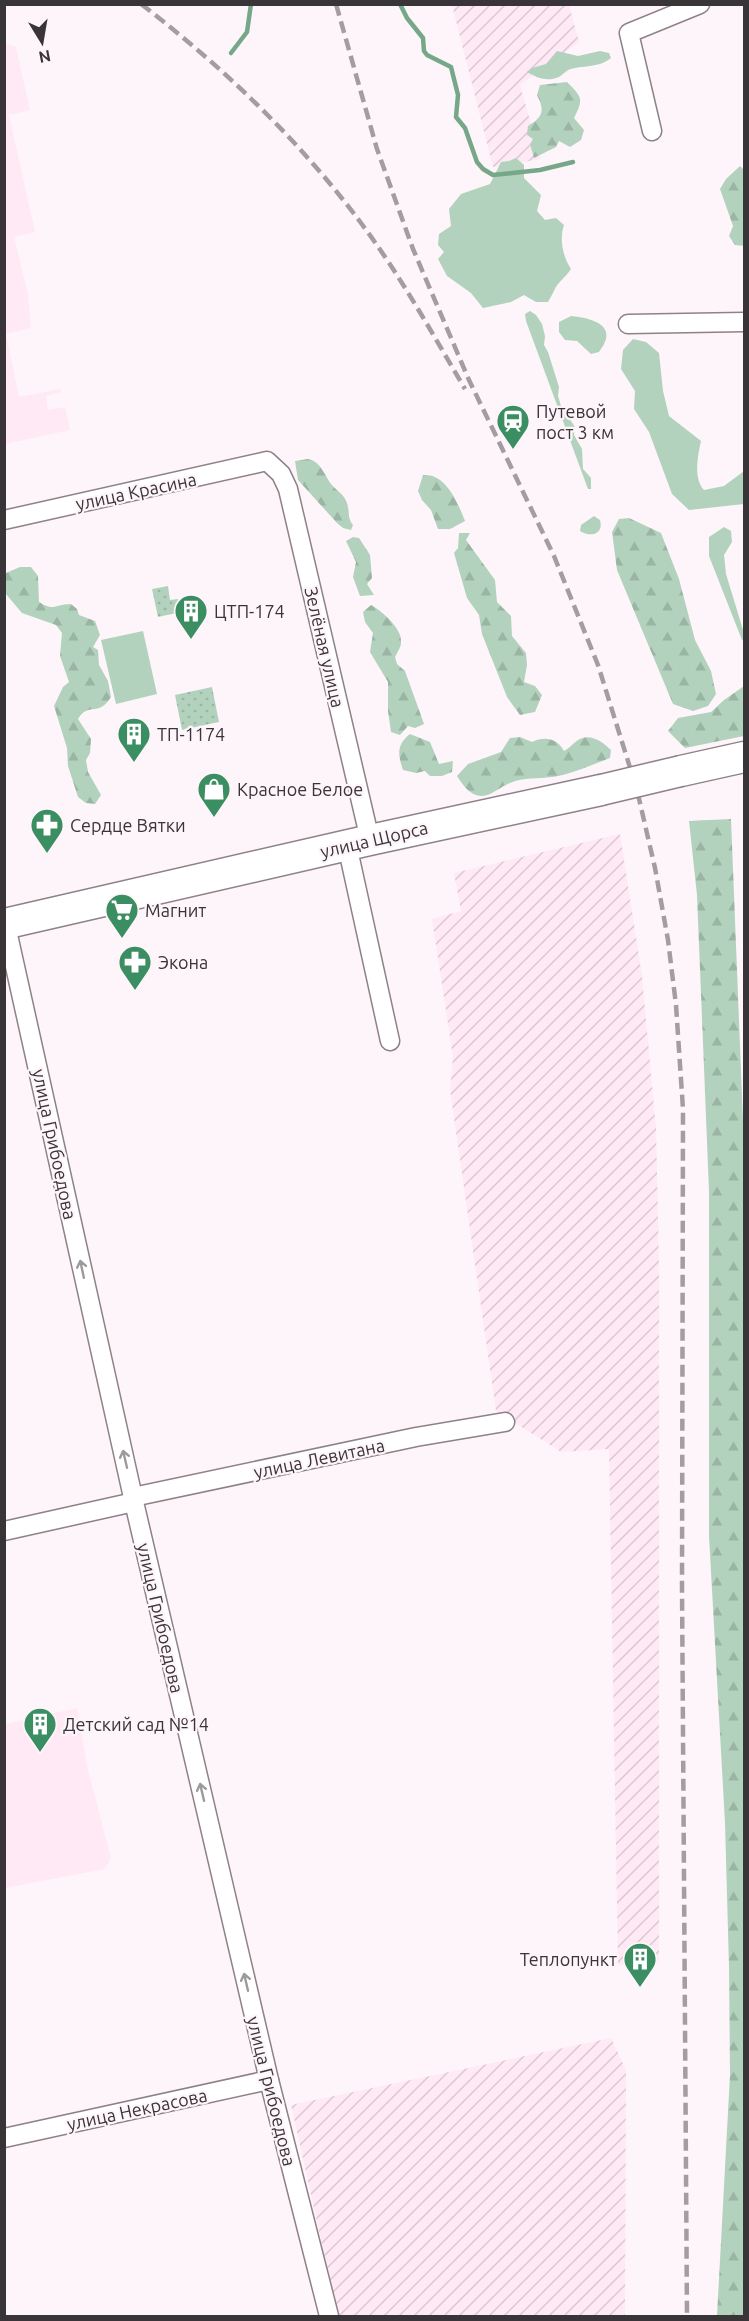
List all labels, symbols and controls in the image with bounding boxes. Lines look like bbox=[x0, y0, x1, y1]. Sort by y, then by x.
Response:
north arrow bbox=[12, 12, 72, 72]
text: N bbox=[37, 47, 52, 67]
place label: Путевой пост 3 км bbox=[536, 401, 614, 442]
station icon: Путевой пост 3 км bbox=[495, 403, 531, 450]
street label: улица Красина bbox=[74, 468, 198, 514]
street label: Зелёная улица bbox=[301, 585, 349, 709]
building icon: ЦТП-174 bbox=[173, 593, 209, 640]
place label: ЦТП-174 bbox=[214, 601, 285, 621]
building icon: ТП-1174 bbox=[116, 716, 152, 763]
place label: ТП-1174 bbox=[157, 724, 225, 744]
shop icon: Красное Белое bbox=[196, 771, 232, 818]
place label: Красное Белое bbox=[237, 779, 363, 799]
pharmacy icon: Сердце Вятки bbox=[29, 807, 65, 854]
place label: Сердце Вятки bbox=[70, 815, 186, 835]
street label: улица Щорса bbox=[318, 817, 430, 861]
supermarket icon: Магнит bbox=[104, 892, 140, 939]
place label: Магнит bbox=[145, 900, 206, 920]
pharmacy icon: Экона bbox=[117, 944, 153, 991]
place label: Экона bbox=[158, 952, 208, 972]
street label: улица Грибоедова bbox=[29, 1067, 81, 1221]
one-way arrow bbox=[76, 1260, 87, 1279]
street label: улица Левитана bbox=[252, 1434, 386, 1482]
one-way arrow bbox=[118, 1450, 130, 1469]
street label: улица Грибоедова bbox=[134, 1541, 188, 1695]
building icon: Детский сад №14 bbox=[22, 1706, 58, 1753]
place label: Детский сад №14 bbox=[63, 1714, 209, 1734]
one-way arrow bbox=[196, 1783, 207, 1803]
building icon: Теплопункт bbox=[622, 1941, 658, 1988]
place label: Теплопункт bbox=[520, 1949, 617, 1969]
one-way arrow bbox=[240, 1973, 252, 1992]
street label: улица Грибоедова bbox=[244, 2014, 300, 2168]
street label: улица Некрасова bbox=[65, 2084, 209, 2134]

